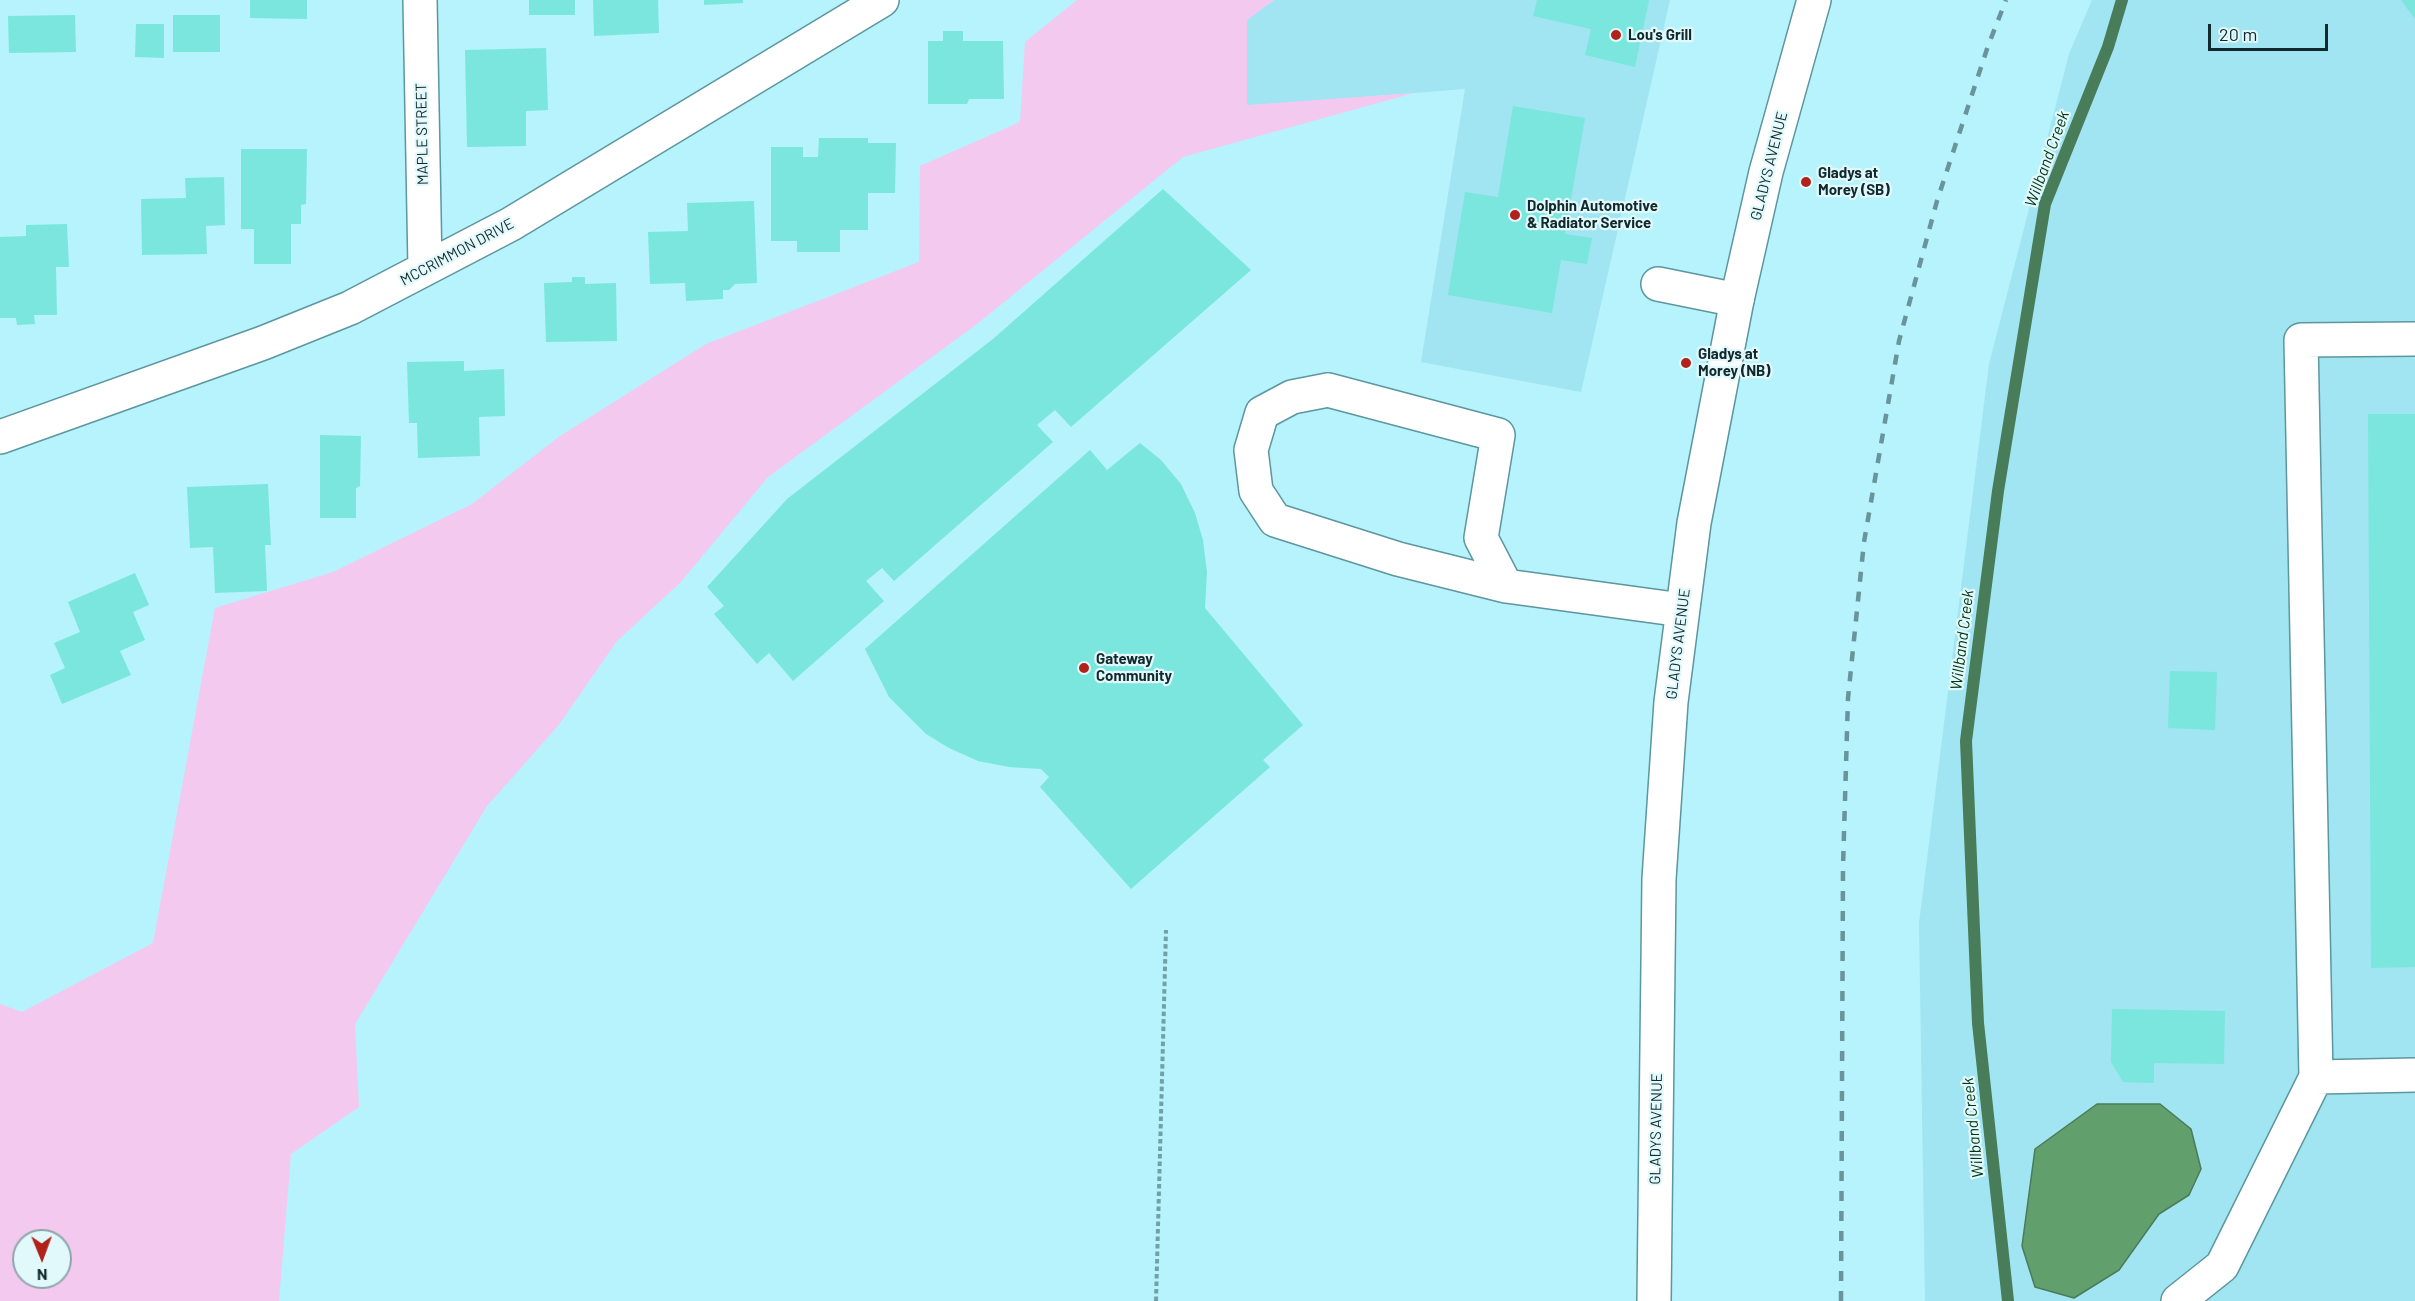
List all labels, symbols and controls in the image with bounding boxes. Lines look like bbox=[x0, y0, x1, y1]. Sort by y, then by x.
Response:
scale bar bbox=[2211, 12, 2331, 50]
text: 20 m bbox=[2219, 23, 2257, 45]
place label: Lou's Grill bbox=[1628, 26, 1692, 44]
marker: Lou's Grill bbox=[1609, 28, 1623, 42]
street label: MAPLE STREET bbox=[412, 83, 432, 185]
water label: Willband Creek bbox=[2021, 108, 2073, 210]
street label: GLADYS AVENUE bbox=[1747, 110, 1791, 222]
place label: Gladys at Morey (SB) bbox=[1818, 164, 1890, 199]
marker: Gladys at Morey (SB) bbox=[1799, 175, 1813, 189]
place label: Dolphin Automotive & Radiator Service bbox=[1527, 197, 1658, 232]
marker: Dolphin Automotive & Radiator Service bbox=[1508, 208, 1522, 222]
street label: MCCRIMMON DRIVE bbox=[397, 214, 517, 290]
place label: Gladys at Morey (NB) bbox=[1698, 345, 1771, 380]
marker: Gladys at Morey (NB) bbox=[1679, 356, 1693, 370]
street label: GLADYS AVENUE bbox=[1662, 588, 1694, 700]
water label: Willband Creek bbox=[1946, 589, 1978, 691]
place label: Gateway Community bbox=[1096, 650, 1172, 685]
marker: Gateway Community bbox=[1077, 661, 1091, 675]
street label: GLADYS AVENUE bbox=[1646, 1073, 1666, 1185]
water label: Willband Creek bbox=[1958, 1077, 1988, 1179]
north arrow bbox=[12, 1229, 72, 1289]
text: N bbox=[37, 1266, 48, 1285]

